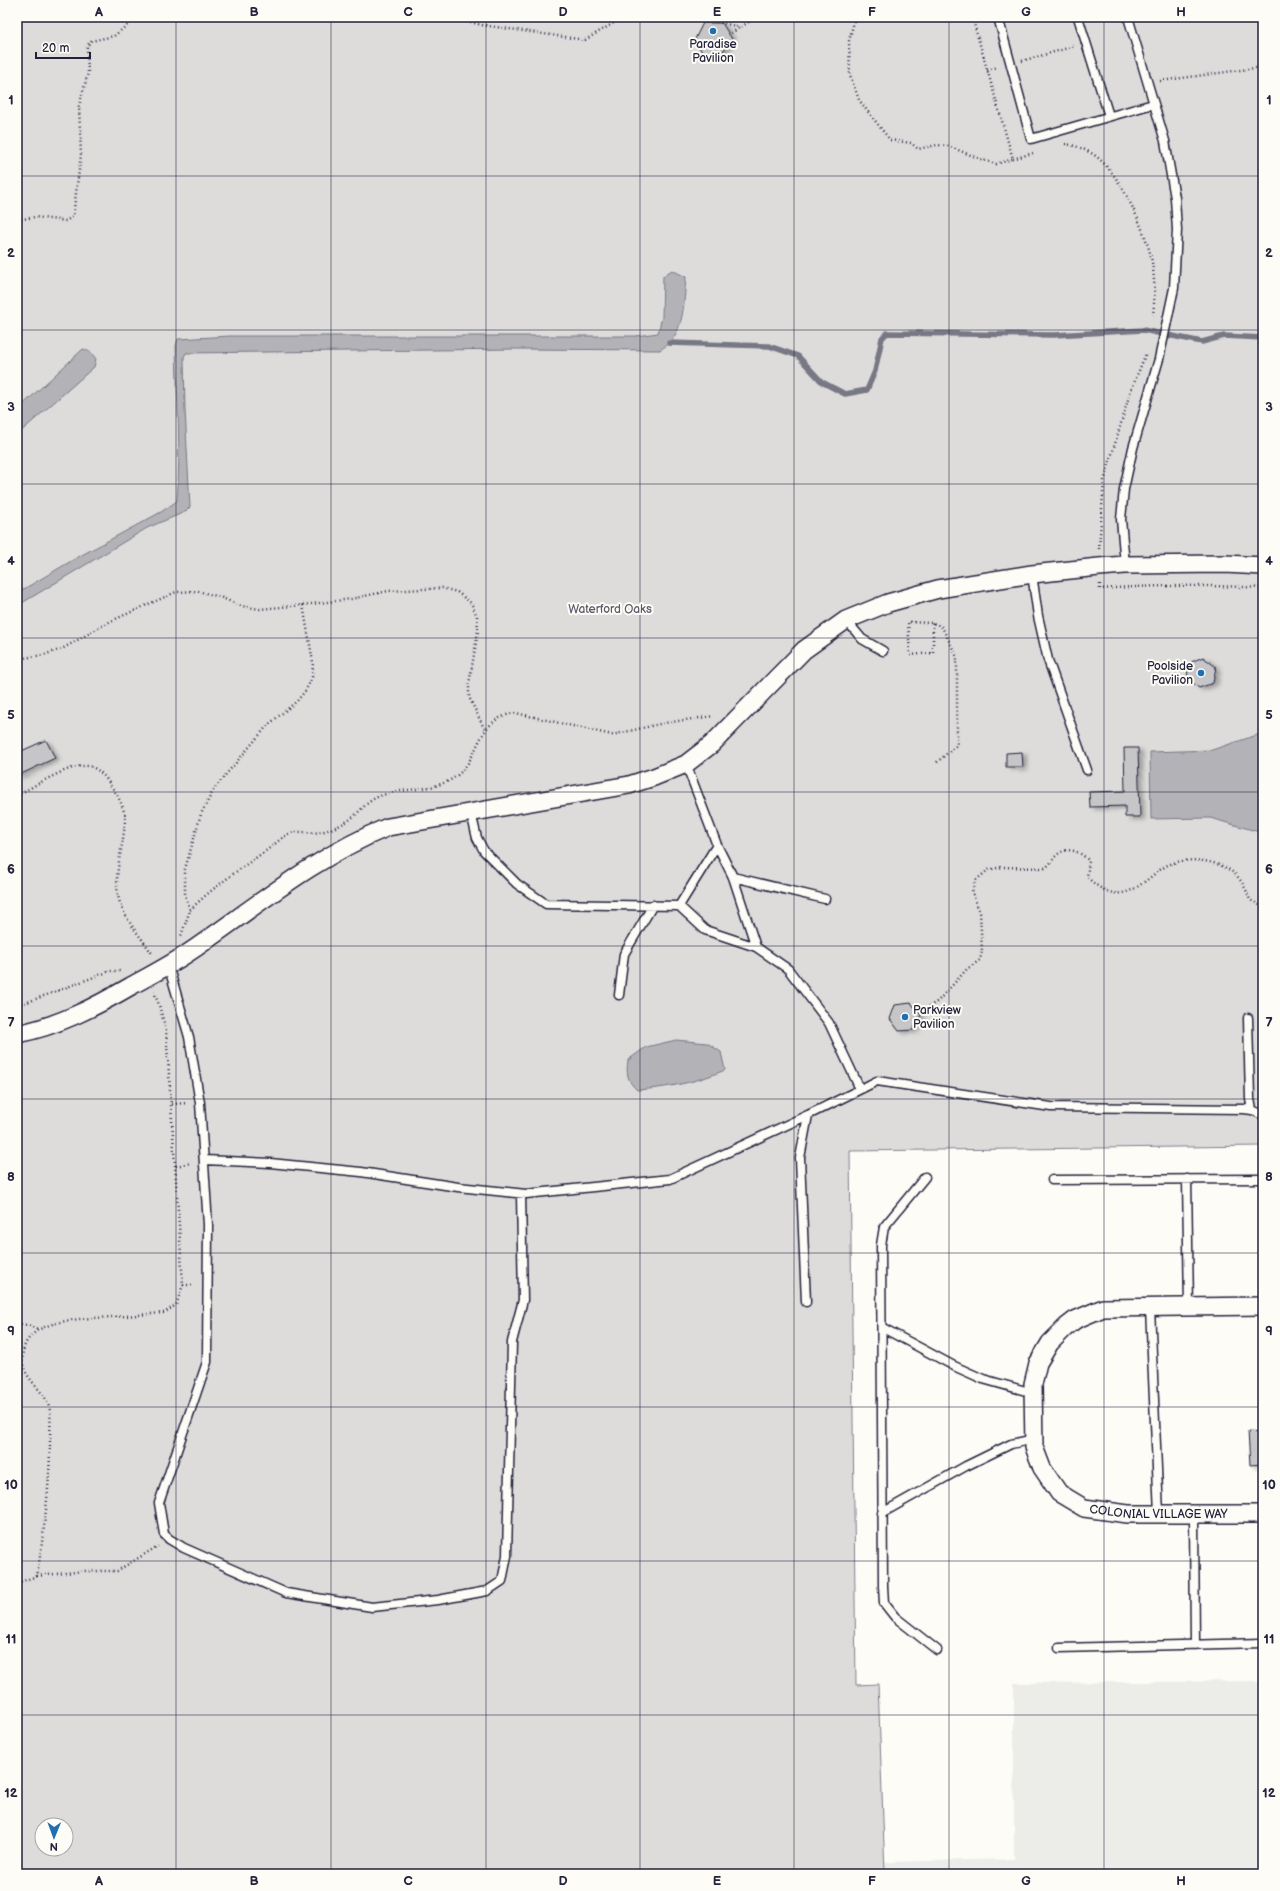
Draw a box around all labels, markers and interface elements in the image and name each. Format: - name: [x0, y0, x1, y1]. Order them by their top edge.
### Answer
- text: A: [94, 4, 103, 20]
- text: B: [249, 4, 259, 20]
- text: C: [403, 4, 413, 20]
- text: D: [558, 4, 568, 20]
- text: E: [713, 4, 722, 20]
- text: F: [868, 4, 876, 20]
- text: G: [1021, 4, 1031, 20]
- text: H: [1176, 4, 1186, 20]
- marker: Paradise Pavilion: [708, 26, 718, 36]
- scale bar: [36, 34, 90, 60]
- place label: Paradise Pavilion: [689, 37, 737, 66]
- text: 20 m: [42, 41, 69, 56]
- text: 1: [8, 92, 14, 108]
- text: 1: [1266, 92, 1272, 108]
- text: 2: [7, 245, 15, 261]
- text: 2: [1265, 245, 1273, 261]
- text: 3: [7, 399, 15, 415]
- text: 3: [1265, 399, 1273, 415]
- text: 4: [7, 553, 15, 569]
- text: 4: [1265, 553, 1273, 569]
- park label: Waterford Oaks: [568, 602, 652, 617]
- place label: Poolside Pavilion: [1147, 659, 1193, 688]
- marker: Poolside Pavilion: [1196, 668, 1206, 678]
- text: 5: [7, 707, 15, 723]
- text: 5: [1265, 707, 1273, 723]
- text: 6: [7, 861, 15, 877]
- text: 6: [1265, 861, 1273, 877]
- place label: Parkview Pavilion: [913, 1003, 961, 1032]
- marker: Parkview Pavilion: [900, 1012, 910, 1022]
- text: 7: [7, 1015, 15, 1031]
- text: 7: [1265, 1015, 1273, 1031]
- text: 8: [7, 1169, 15, 1185]
- text: 8: [1265, 1169, 1273, 1185]
- text: 9: [7, 1323, 15, 1339]
- text: 9: [1265, 1323, 1273, 1339]
- text: 10: [4, 1477, 18, 1493]
- text: 10: [1262, 1477, 1276, 1493]
- street label: COLONIAL VILLAGE WAY: [1088, 1502, 1228, 1522]
- text: 11: [6, 1631, 16, 1647]
- text: 11: [1264, 1631, 1274, 1647]
- text: 12: [4, 1785, 18, 1801]
- text: 12: [1262, 1785, 1276, 1801]
- north arrow: [34, 1817, 74, 1857]
- text: N: [50, 1840, 58, 1853]
- text: A: [94, 1873, 103, 1889]
- text: B: [249, 1873, 259, 1889]
- text: C: [403, 1873, 413, 1889]
- text: D: [558, 1873, 568, 1889]
- text: E: [713, 1873, 722, 1889]
- text: F: [868, 1873, 876, 1889]
- text: G: [1021, 1873, 1031, 1889]
- text: H: [1176, 1873, 1186, 1889]

